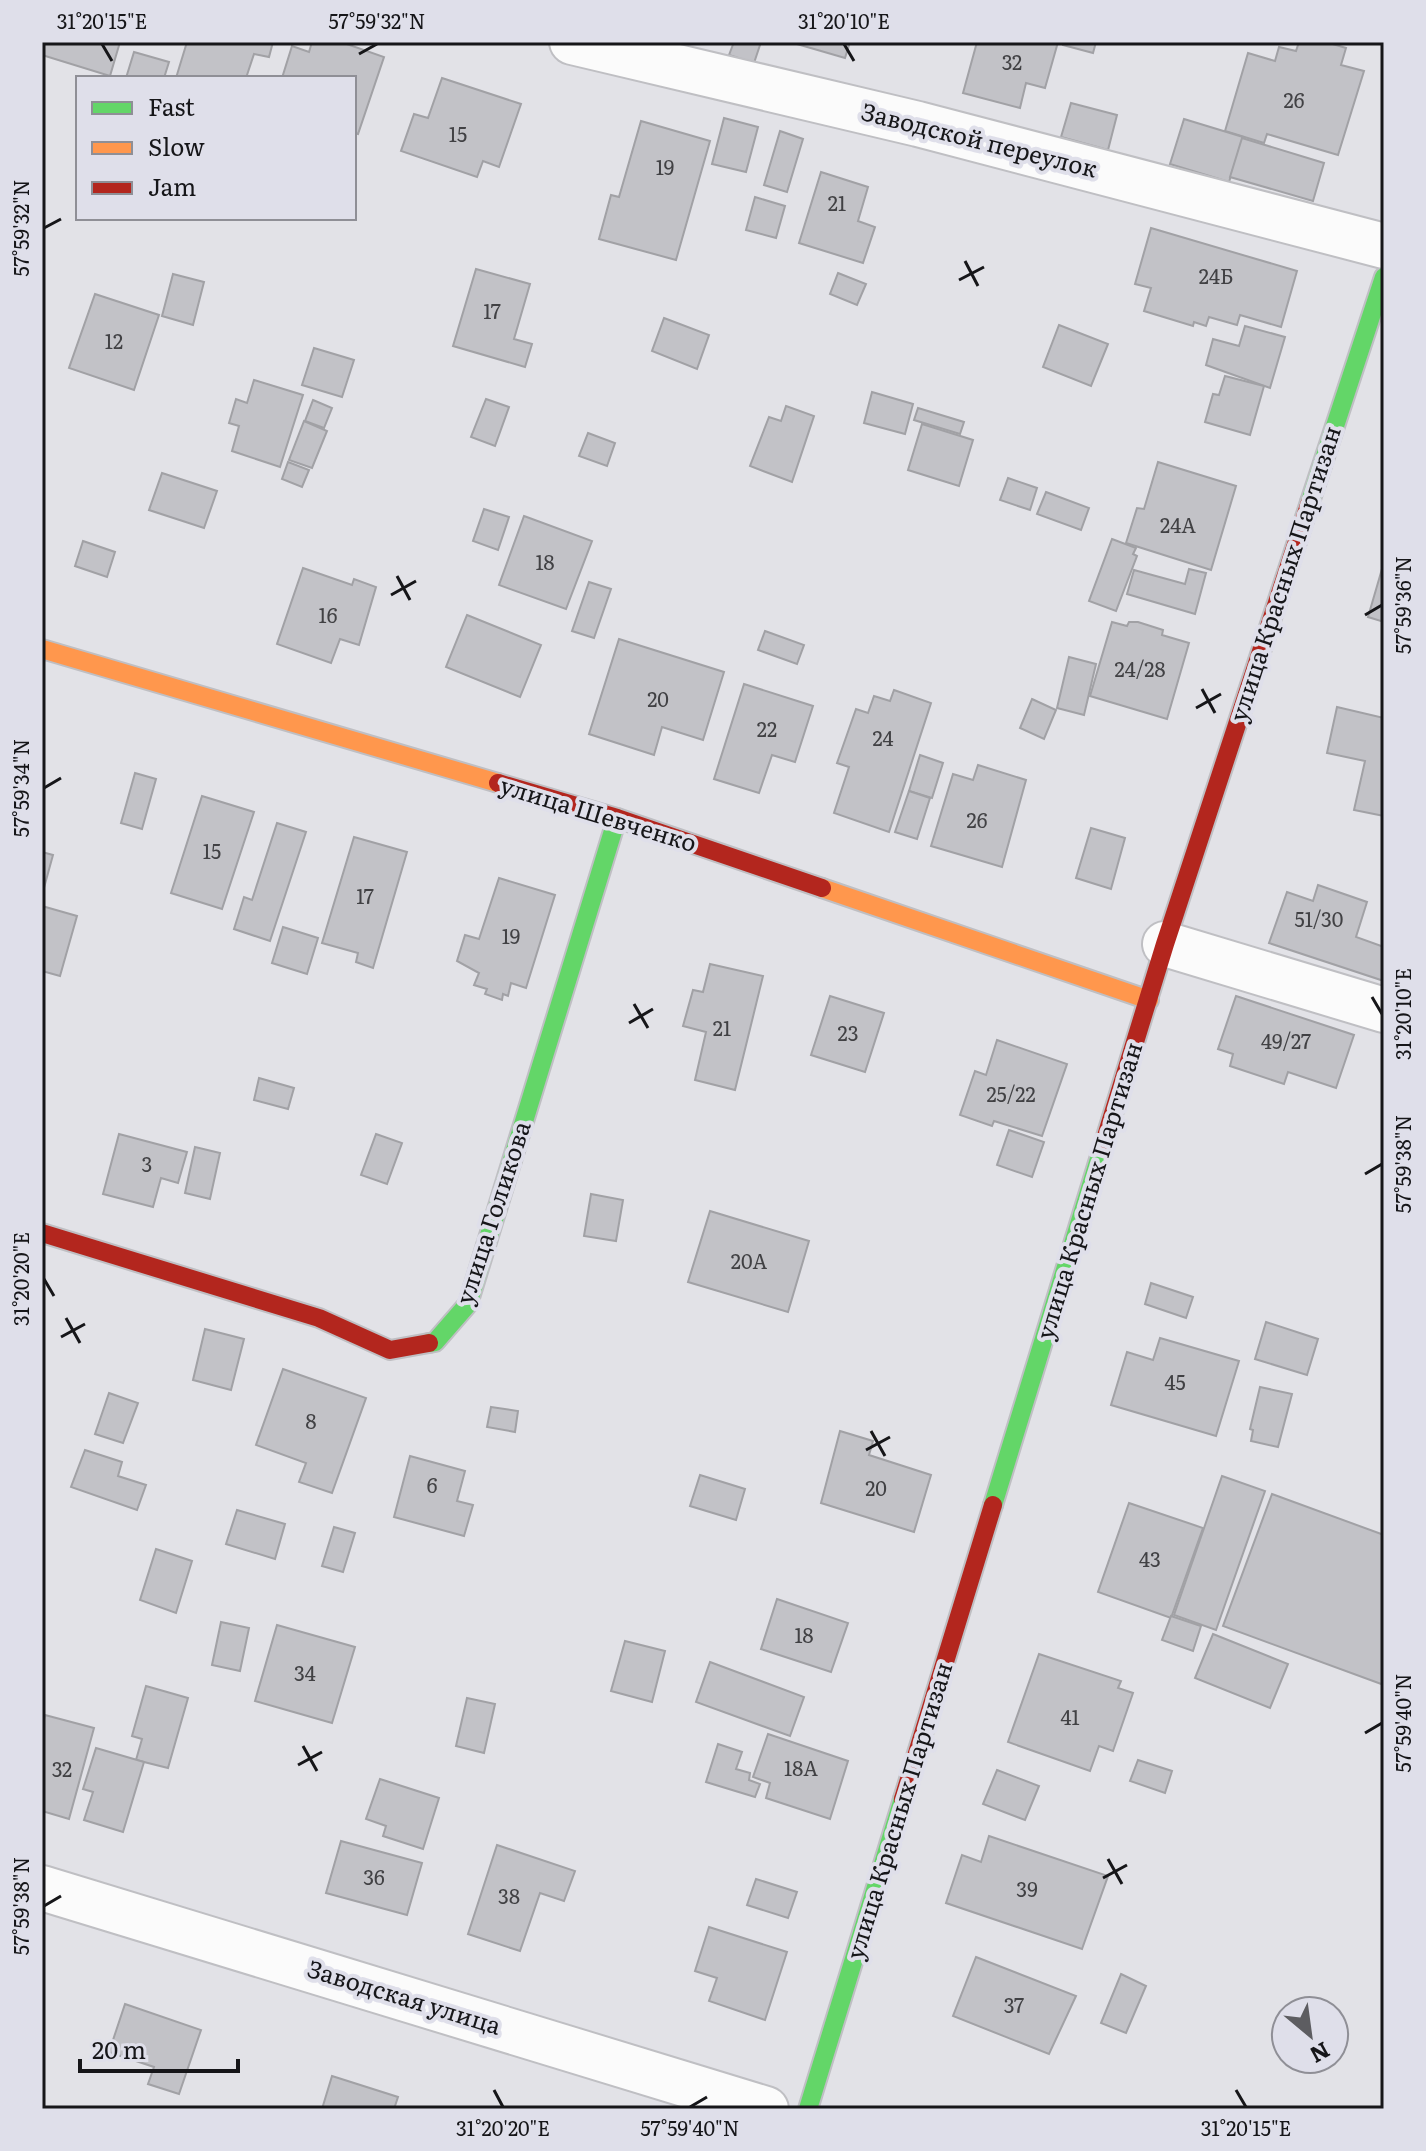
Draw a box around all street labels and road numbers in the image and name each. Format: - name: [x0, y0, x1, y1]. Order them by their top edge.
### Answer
- street label: Заводской переулок: [858, 92, 1101, 185]
- street label: улица Красных Партизан: [1219, 421, 1348, 726]
- street label: улица Шевченко: [496, 766, 701, 859]
- street label: улица Красных Партизан: [1026, 1037, 1150, 1343]
- street label: улица Голикова: [445, 1116, 538, 1308]
- street label: улица Красных Партизан: [836, 1657, 960, 1963]
- street label: Заводская улица: [304, 1950, 506, 2042]

